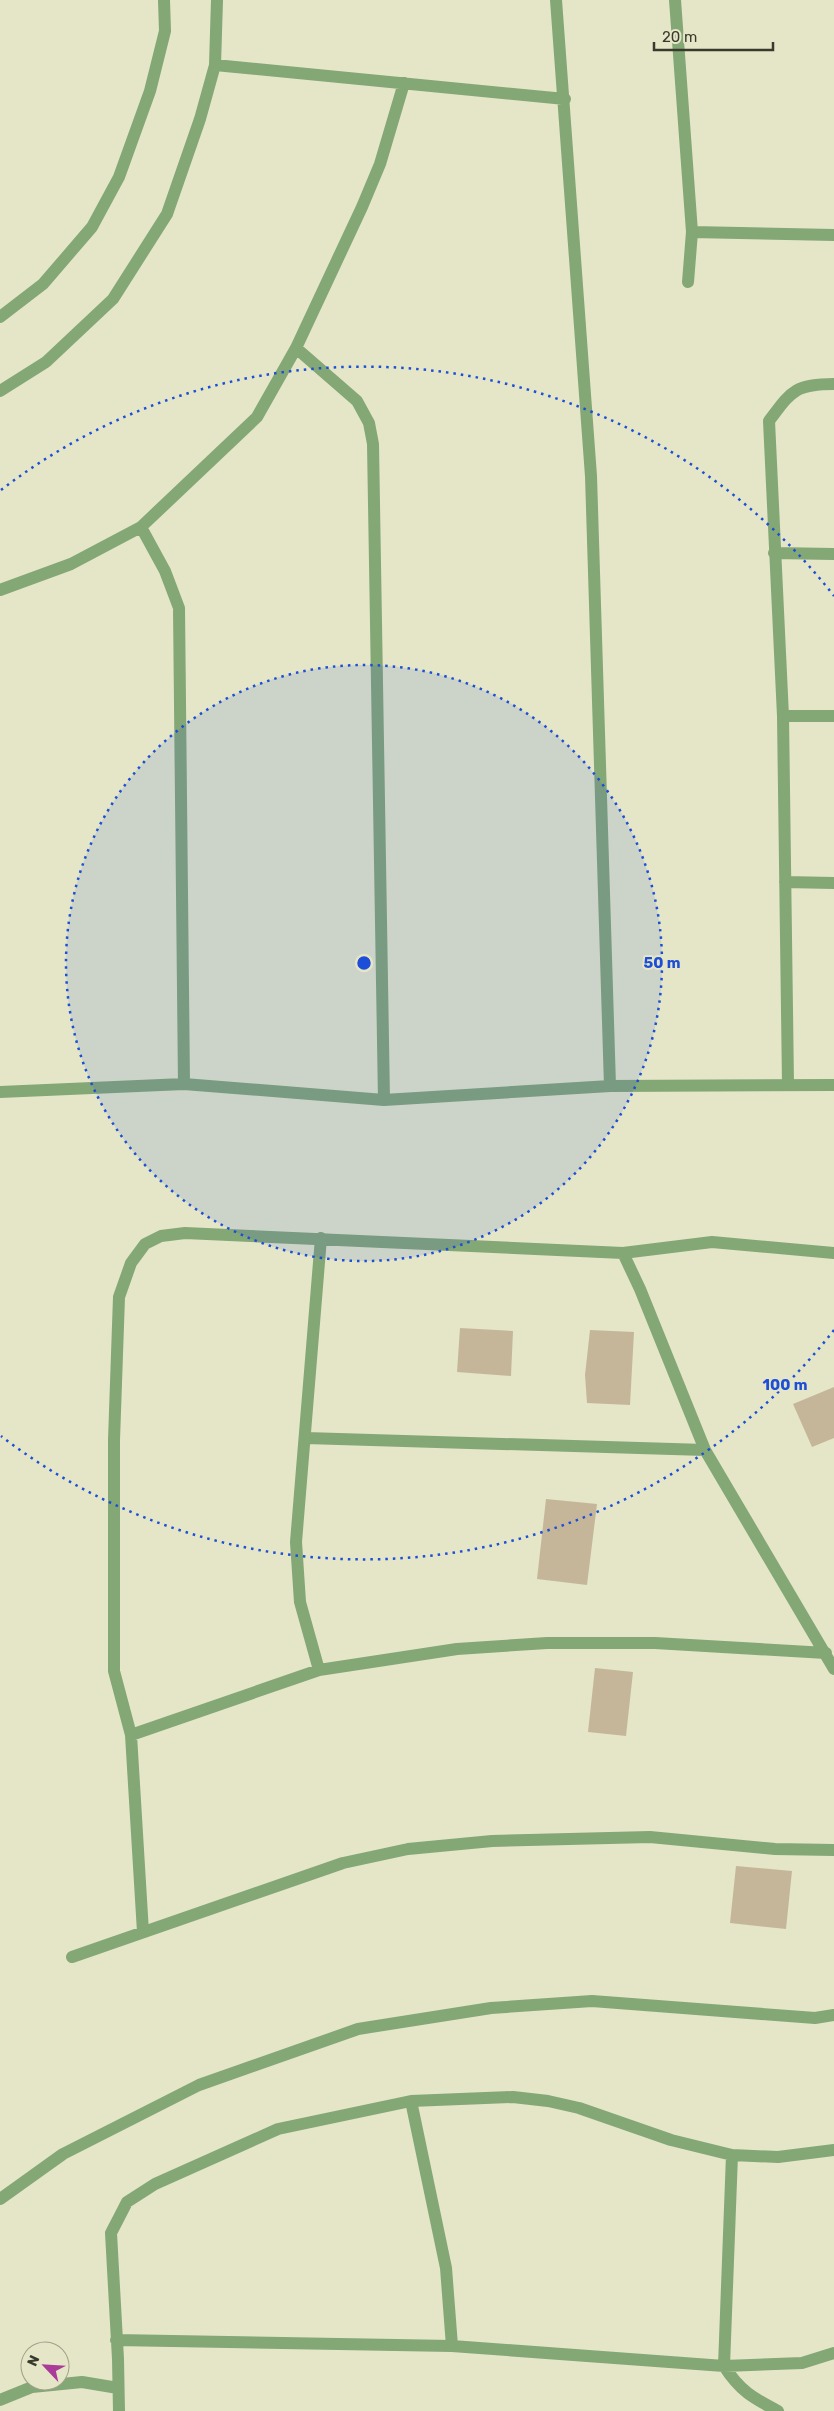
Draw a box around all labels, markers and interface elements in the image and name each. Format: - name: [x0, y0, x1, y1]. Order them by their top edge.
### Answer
- scale bar: [654, 20, 773, 52]
- text: 20 m: [662, 28, 697, 46]
- centre of rings: [355, 954, 373, 972]
- text: 50 m: [644, 954, 680, 972]
- text: 100 m: [763, 1376, 807, 1394]
- north arrow: [20, 2341, 70, 2391]
- text: N: [24, 2353, 44, 2369]

